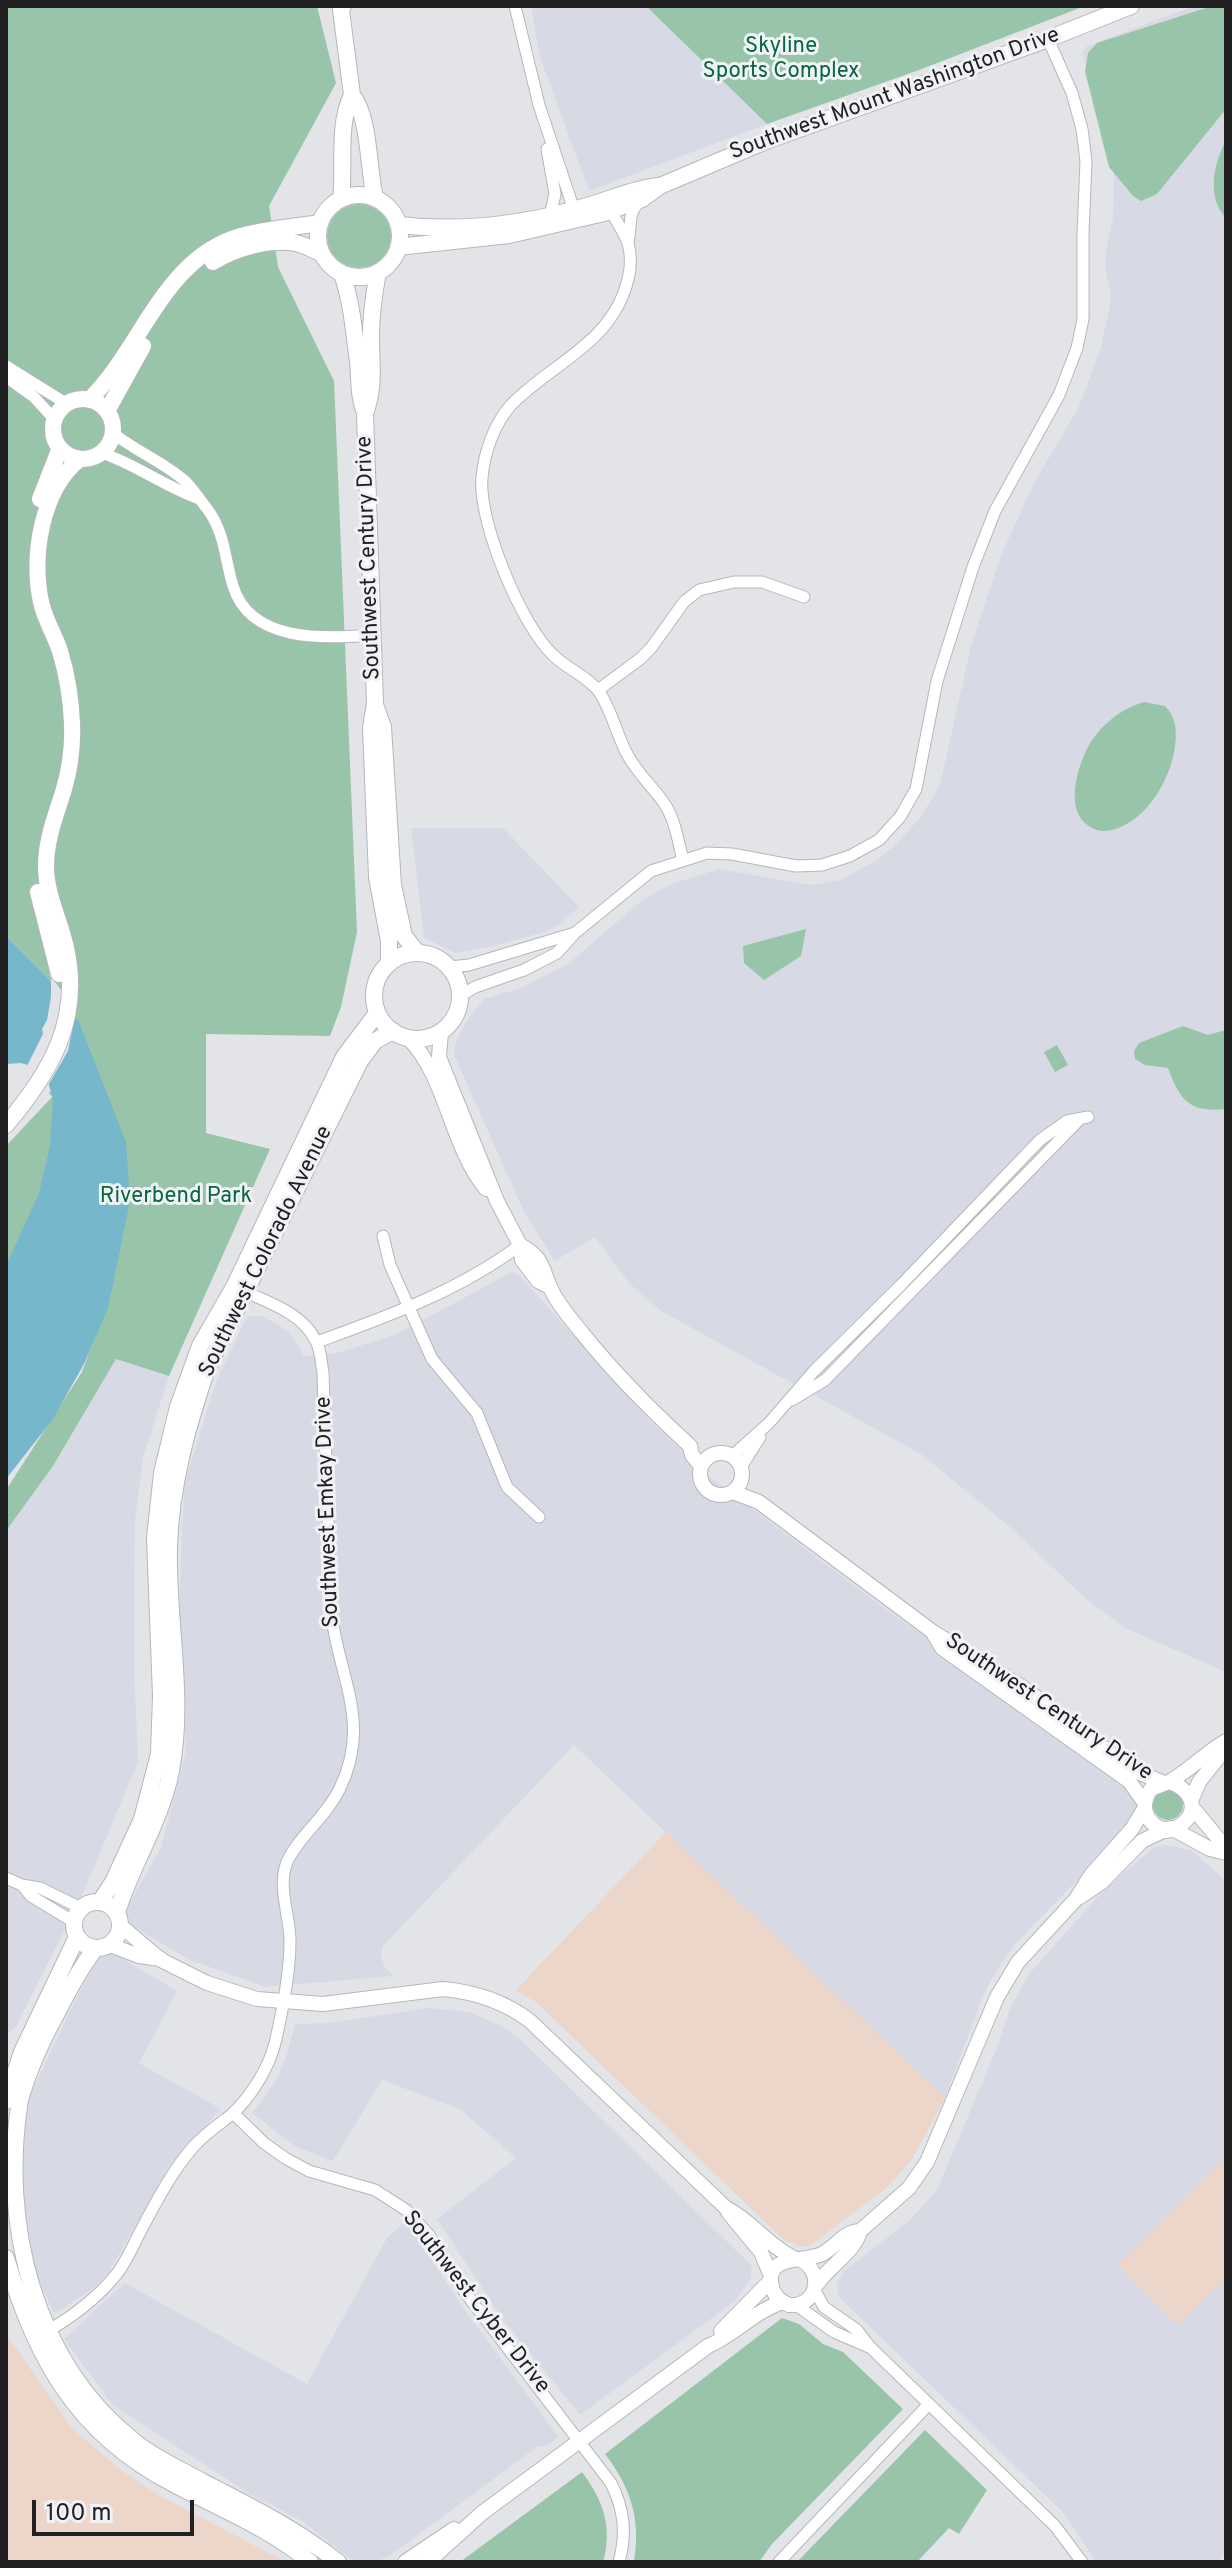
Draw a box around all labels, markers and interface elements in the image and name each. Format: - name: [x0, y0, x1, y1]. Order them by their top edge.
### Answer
- street label: Southwest Mount Washington Drive: [726, 23, 1064, 167]
- park label: Skyline Sports Complex: [703, 35, 859, 86]
- street label: Southwest Century Drive: [353, 435, 387, 681]
- street label: Southwest Colorado Avenue: [195, 1122, 339, 1382]
- park label: Riverbend Park: [100, 1185, 252, 1211]
- street label: Southwest Emkay Drive: [312, 1396, 346, 1628]
- street label: Southwest Century Drive: [939, 1629, 1157, 1787]
- street label: Southwest Cyber Drive: [395, 2206, 555, 2400]
- scale bar: [36, 2484, 198, 2534]
- text: 100 m: [46, 2499, 112, 2529]

